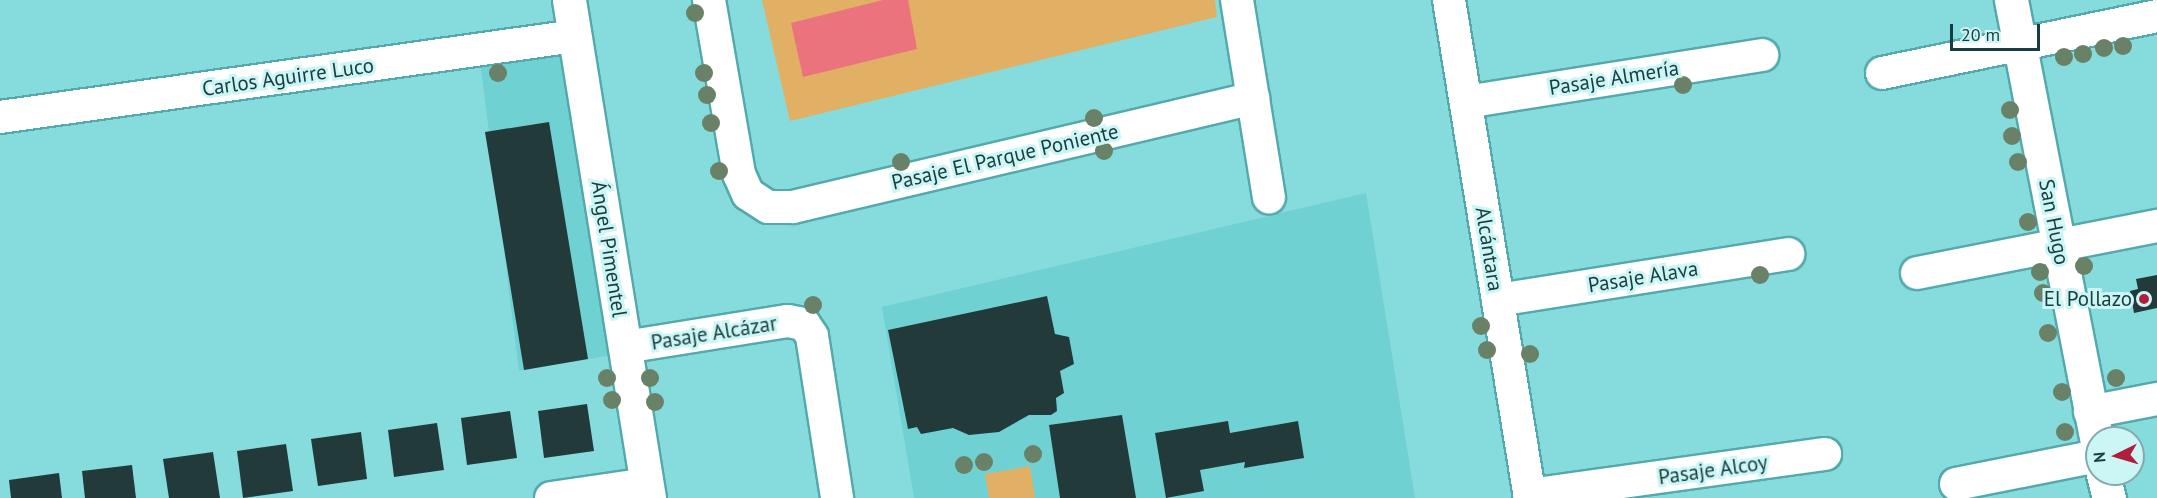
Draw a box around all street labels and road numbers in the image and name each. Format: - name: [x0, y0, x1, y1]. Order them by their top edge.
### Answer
- street label: Carlos Aguirre Luco: [200, 52, 376, 102]
- street label: Pasaje Almería: [1547, 55, 1681, 101]
- street label: Pasaje El Parque Poniente: [889, 119, 1121, 195]
- street label: San Hugo: [2033, 177, 2075, 267]
- street label: Ángel Pimentel: [586, 179, 632, 319]
- street label: Alcántara: [1470, 205, 1508, 293]
- street label: Pasaje Alava: [1586, 256, 1700, 298]
- street label: Pasaje Alcázar: [649, 311, 779, 355]
- street label: Pasaje Alcoy: [1656, 450, 1770, 490]

